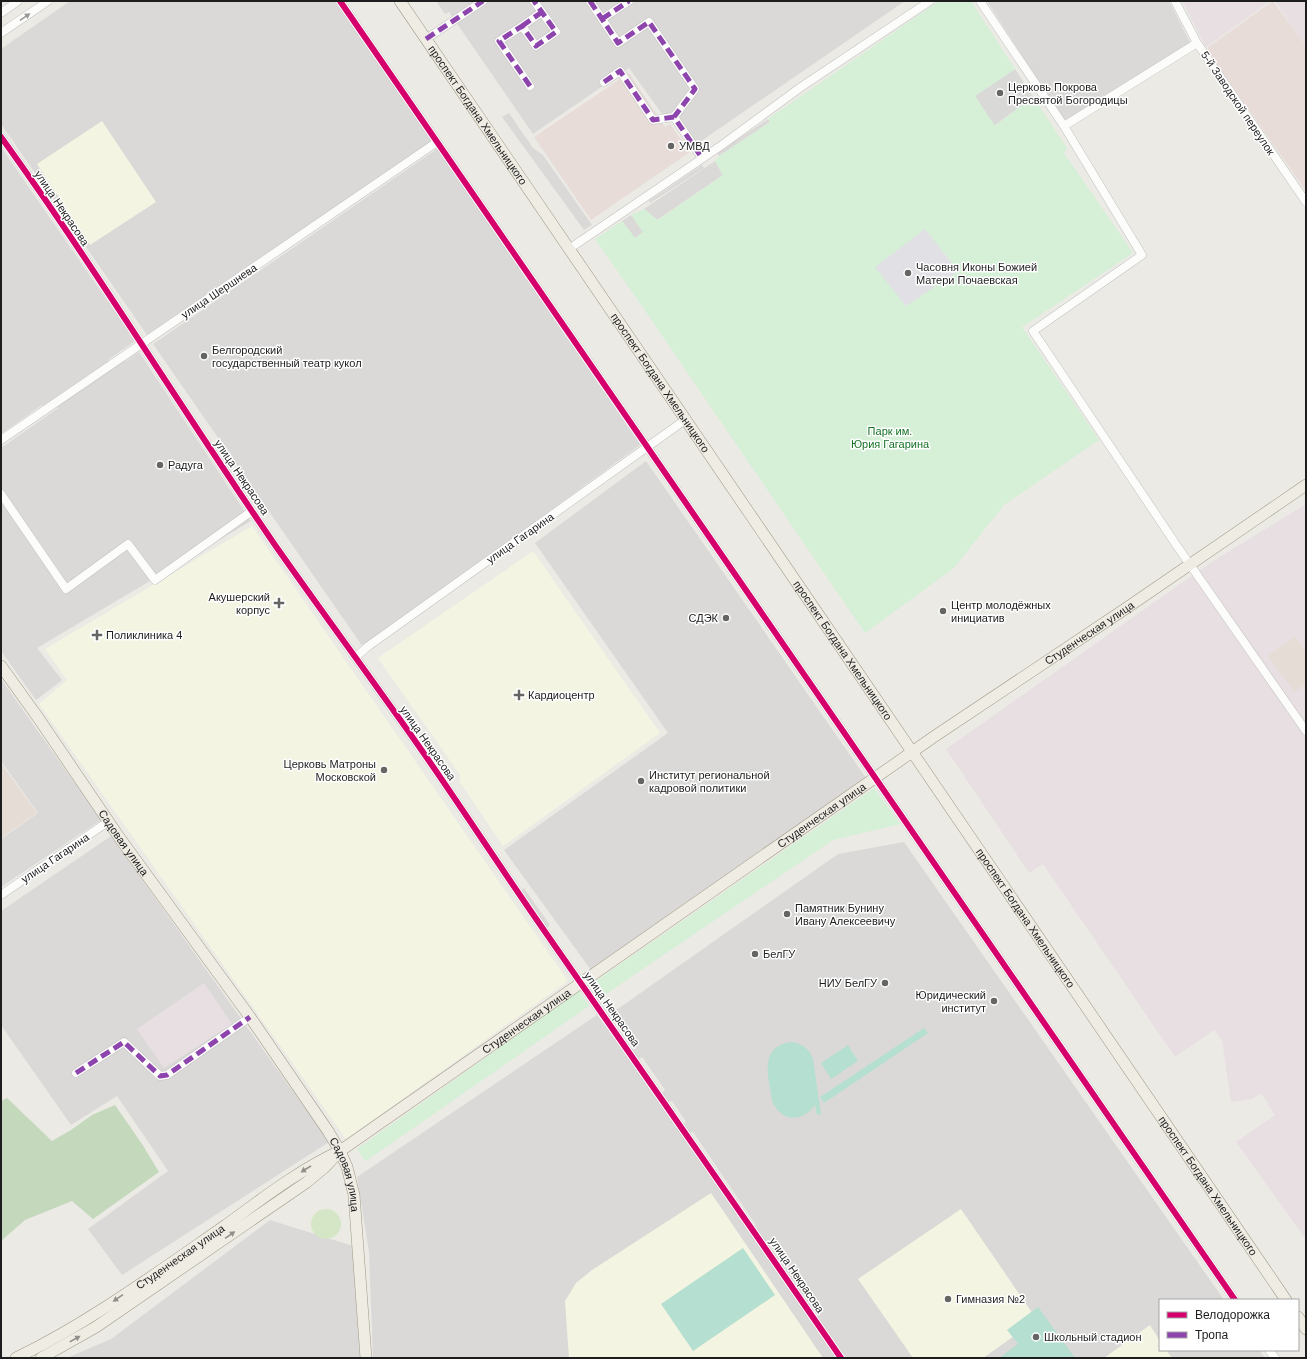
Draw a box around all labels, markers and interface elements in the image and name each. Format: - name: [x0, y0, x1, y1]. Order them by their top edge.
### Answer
- one-way arrow: [19, 13, 30, 21]
- street label: проспект Богдана Хмельницкого: [426, 43, 529, 187]
- street label: 5-й Заводской переулок: [1199, 49, 1277, 157]
- place label: Церковь Покрова Пресвятой Богородицы: [1008, 81, 1128, 106]
- marker: Церковь Покрова Пресвятой Богородицы: [995, 88, 1005, 98]
- place label: УМВД: [679, 140, 710, 152]
- marker: УМВД: [666, 141, 676, 151]
- street label: улица Некрасова: [32, 168, 92, 249]
- street label: улица Шершнева: [179, 261, 260, 321]
- place label: Часовня Иконы Божией Матери Почаевская: [916, 261, 1037, 286]
- marker: Часовня Иконы Божией Матери Почаевская: [903, 268, 913, 278]
- street label: проспект Богдана Хмельницкого: [609, 311, 712, 455]
- place label: Белгородский государственный театр кукол: [212, 344, 362, 369]
- marker: Белгородский государственный театр кукол: [199, 351, 209, 361]
- park label: Парк им. Юрия Гагарина: [851, 425, 930, 450]
- street label: улица Некрасова: [212, 437, 272, 518]
- place label: Радуга: [168, 459, 204, 471]
- marker: Радуга: [155, 460, 165, 470]
- street label: улица Гагарина: [484, 510, 557, 566]
- street label: проспект Богдана Хмельницкого: [791, 578, 895, 722]
- place label: Акушерский корпус: [209, 591, 270, 616]
- marker: Акушерский корпус: [273, 597, 285, 609]
- street label: Студенческая улица: [1042, 598, 1137, 667]
- place label: Центр молодёжных инициатив: [951, 599, 1051, 624]
- marker: Центр молодёжных инициатив: [938, 606, 948, 616]
- place label: СДЭК: [689, 612, 719, 624]
- marker: СДЭК: [721, 613, 731, 623]
- marker: Поликлиника 4: [91, 629, 103, 641]
- place label: Поликлиника 4: [106, 629, 182, 641]
- marker: Кардиоцентр: [513, 689, 525, 701]
- place label: Кардиоцентр: [528, 689, 595, 701]
- street label: улица Некрасова: [398, 704, 459, 783]
- place label: Церковь Матроны Московской: [284, 758, 376, 783]
- marker: Церковь Матроны Московской: [379, 765, 389, 775]
- place label: Институт региональной кадровой политики: [649, 769, 770, 794]
- marker: Институт региональной кадровой политики: [636, 776, 646, 786]
- street label: Студенческая улица: [775, 780, 869, 850]
- street label: Садовая улица: [96, 807, 152, 879]
- street label: улица Гагарина: [19, 830, 92, 885]
- street label: проспект Богдана Хмельницкого: [974, 846, 1077, 990]
- place label: Памятник Бунину Ивану Алексеевичу: [795, 902, 896, 927]
- marker: Памятник Бунину Ивану Алексеевичу: [782, 909, 792, 919]
- place label: БелГУ: [763, 948, 796, 960]
- marker: БелГУ: [750, 949, 760, 959]
- street label: улица Некрасова: [582, 970, 643, 1049]
- place label: НИУ БелГУ: [819, 977, 878, 989]
- marker: НИУ БелГУ: [880, 978, 890, 988]
- street label: Студенческая улица: [480, 986, 573, 1056]
- place label: Юридический институт: [916, 989, 986, 1014]
- marker: Юридический институт: [989, 996, 999, 1006]
- street label: проспект Богдана Хмельницкого: [1156, 1114, 1260, 1258]
- street label: Садовая улица: [327, 1135, 361, 1213]
- one-way arrow: [301, 1165, 311, 1173]
- street label: Студенческая улица: [134, 1222, 227, 1291]
- one-way arrow: [224, 1231, 235, 1239]
- street label: улица Некрасова: [767, 1235, 827, 1316]
- place label: Гимназия №2: [956, 1293, 1025, 1305]
- one-way arrow: [113, 1294, 123, 1302]
- marker: Гимназия №2: [943, 1294, 953, 1304]
- legend: [1159, 1299, 1299, 1351]
- text: Велодорожка: [1195, 1308, 1270, 1322]
- text: Тропа: [1195, 1328, 1229, 1342]
- place label: Школьный стадион: [1044, 1331, 1142, 1343]
- marker: Школьный стадион: [1031, 1332, 1041, 1342]
- one-way arrow: [69, 1335, 81, 1342]

